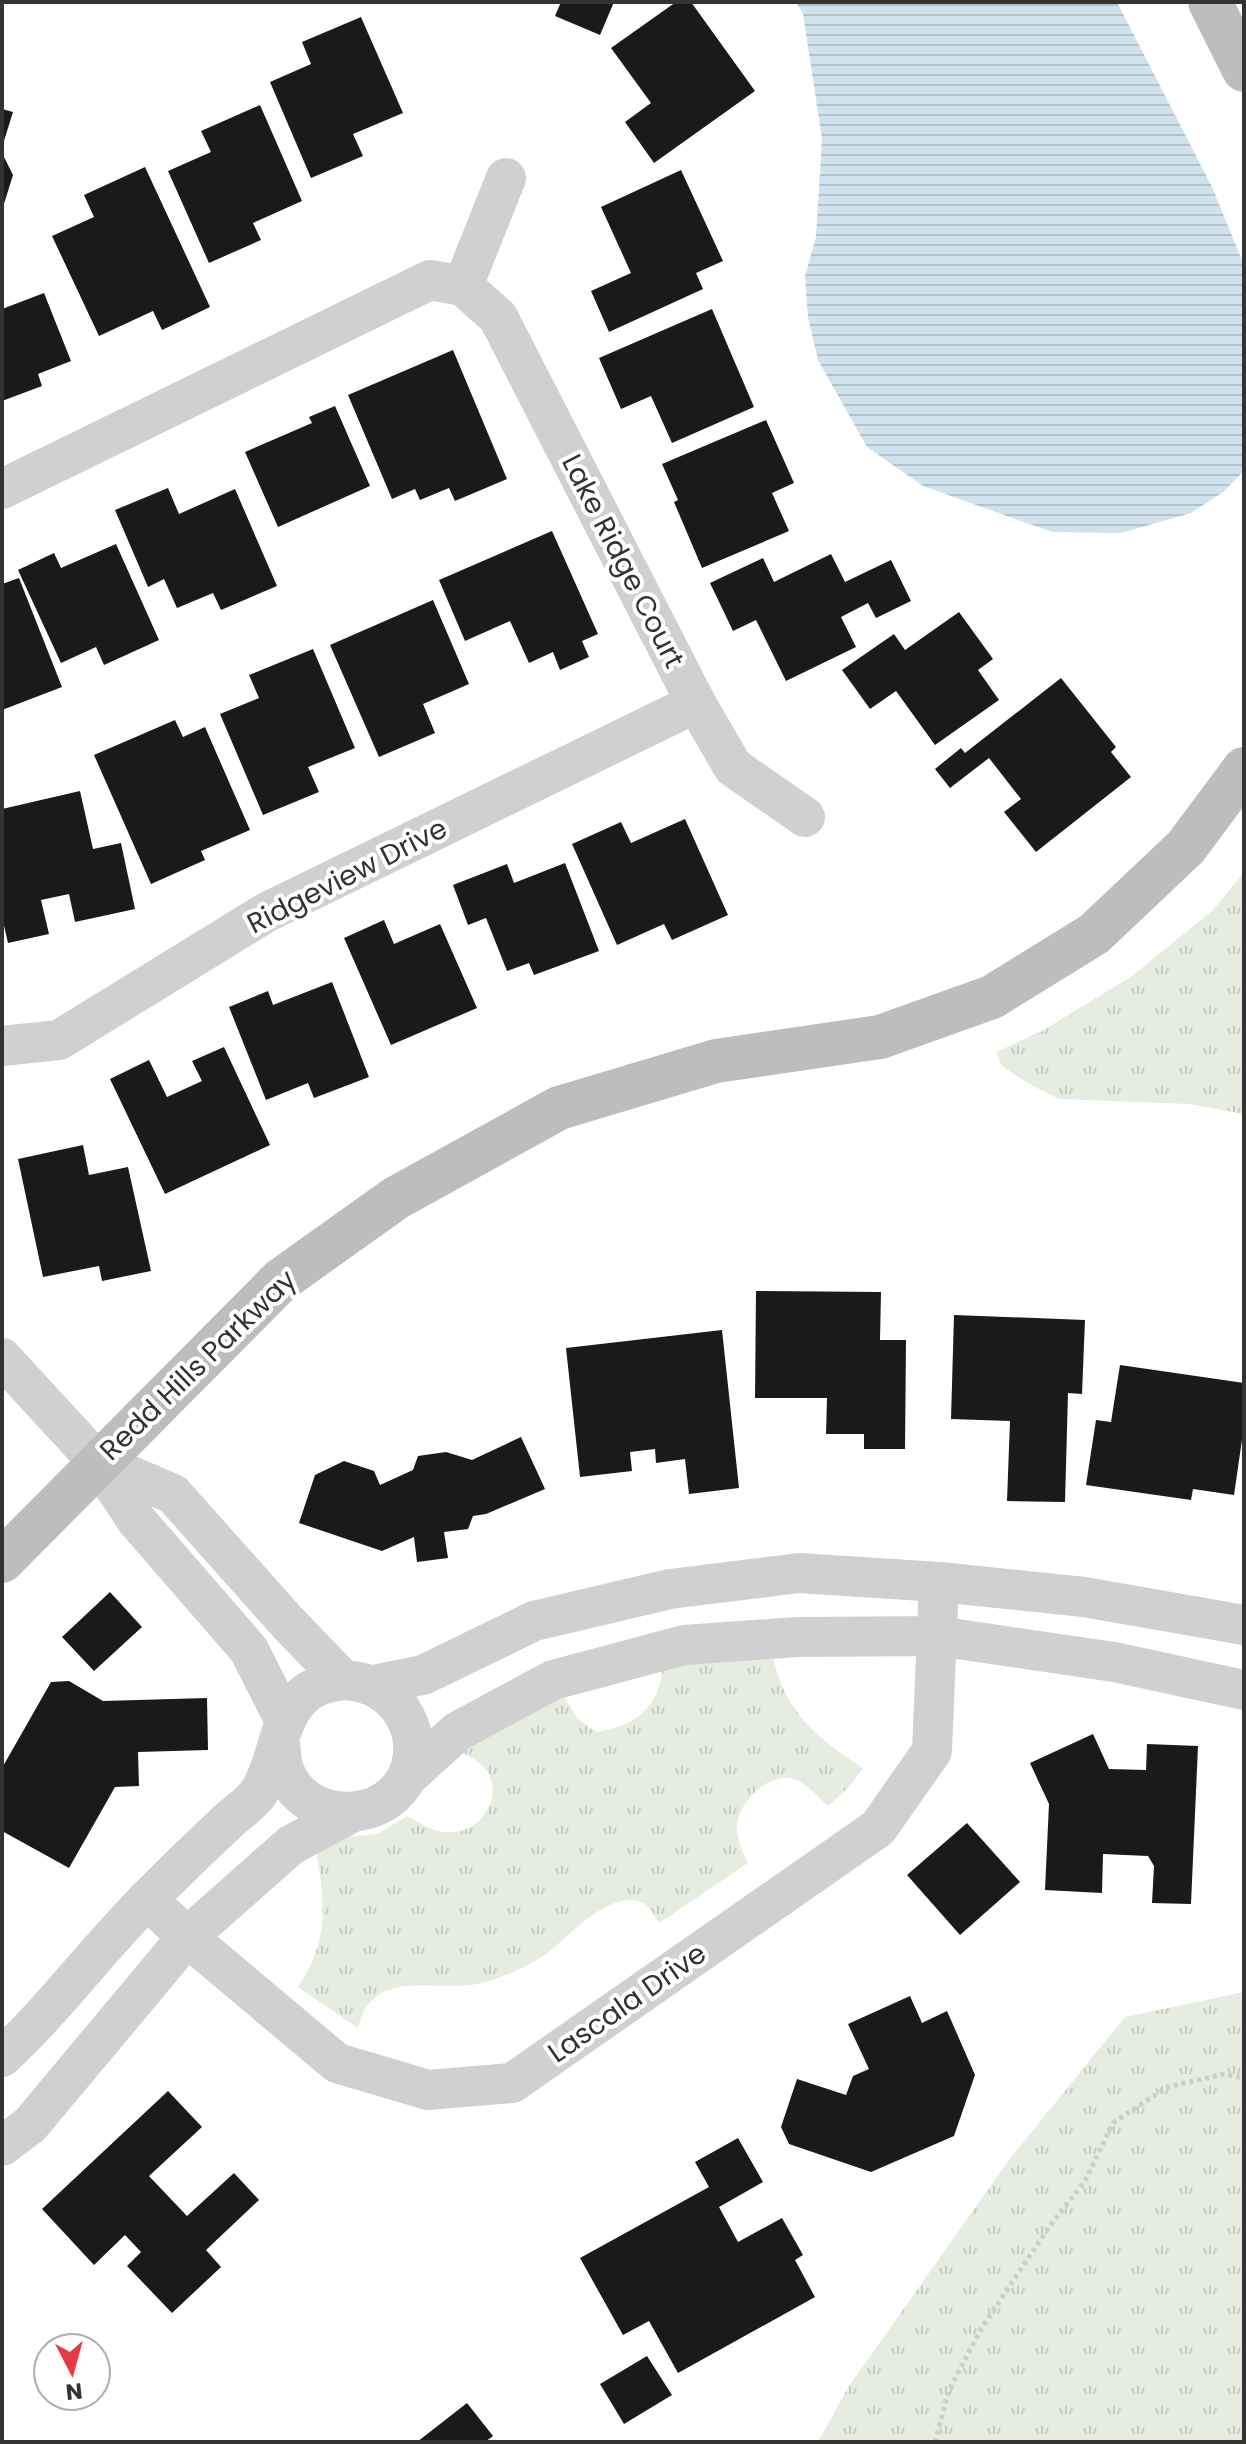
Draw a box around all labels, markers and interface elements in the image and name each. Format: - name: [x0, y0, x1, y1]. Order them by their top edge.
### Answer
- street label: Lake Ridge Court: [552, 447, 694, 675]
- street label: Ridgeview Drive: [240, 809, 454, 943]
- street label: Redd Hills Parkway: [91, 1261, 305, 1469]
- street label: Lascala Drive: [540, 1934, 714, 2072]
- north arrow: [32, 2332, 112, 2412]
- text: N: [64, 2375, 84, 2408]

